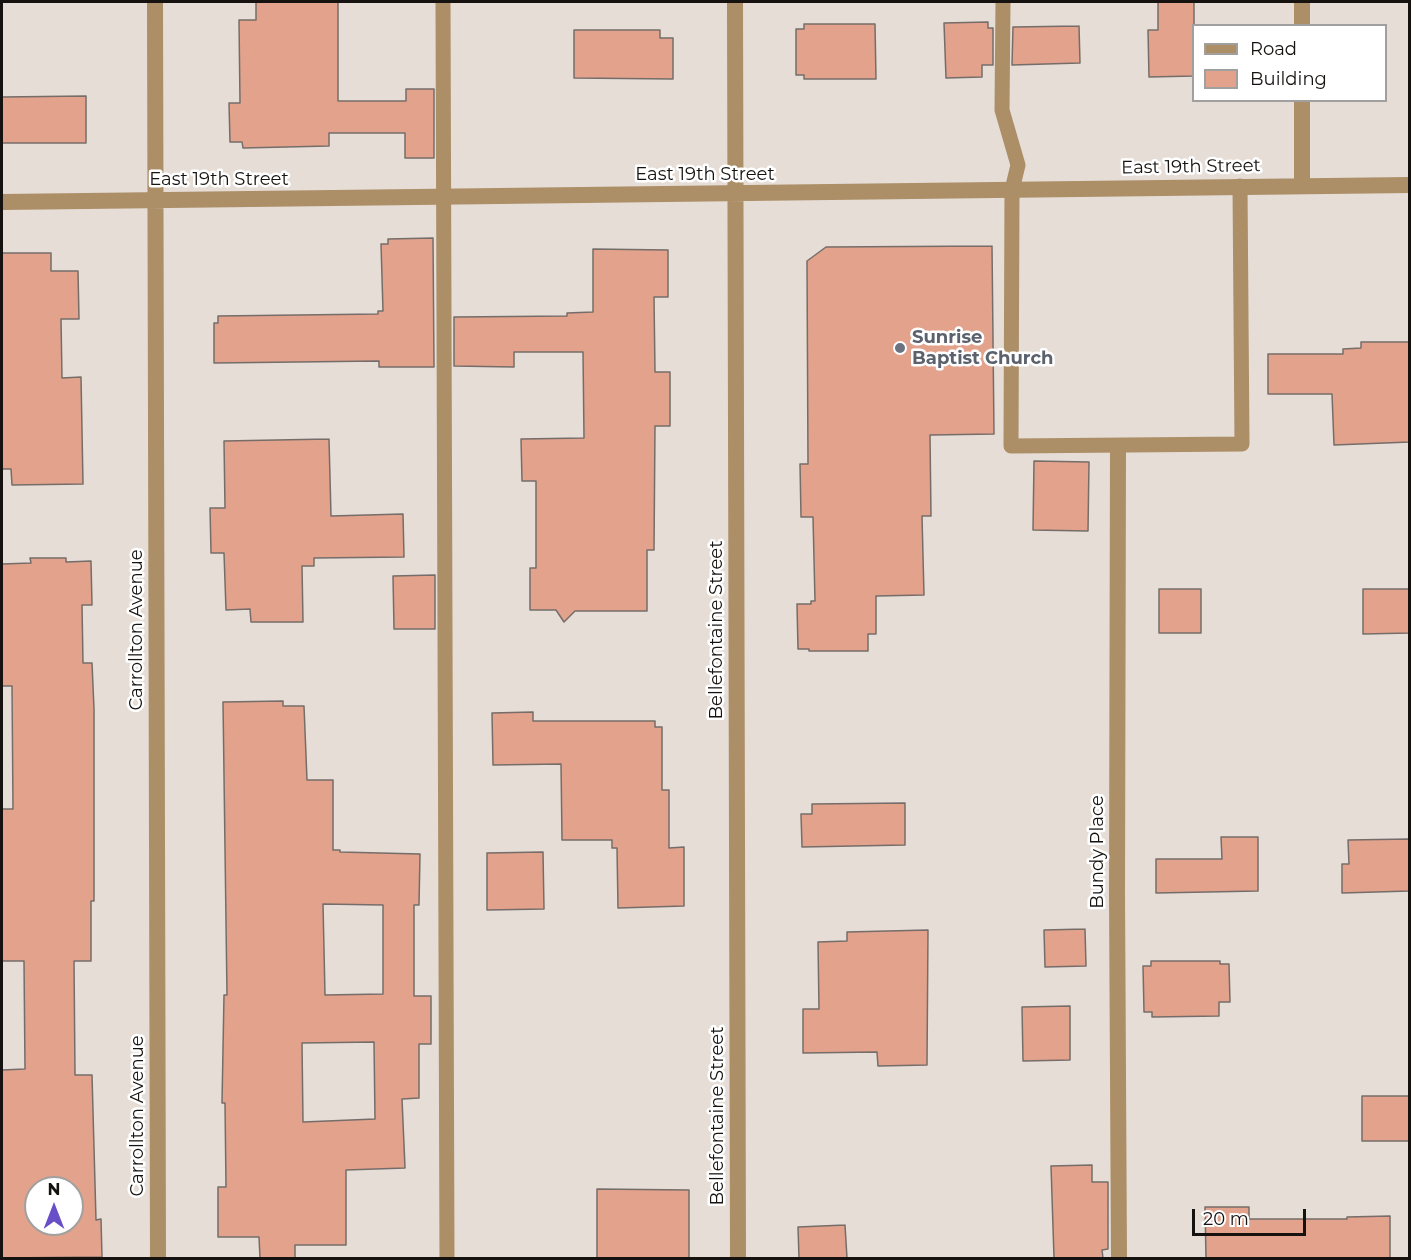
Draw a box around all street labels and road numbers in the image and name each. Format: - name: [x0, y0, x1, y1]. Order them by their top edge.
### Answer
- street label: East 19th Street: [1121, 155, 1261, 179]
- street label: East 19th Street: [635, 164, 775, 186]
- street label: East 19th Street: [149, 169, 289, 191]
- street label: Bellefontaine Street: [706, 541, 728, 719]
- street label: Carrollton Avenue: [126, 549, 148, 711]
- street label: Bundy Place: [1087, 795, 1109, 909]
- street label: Bellefontaine Street: [707, 1027, 729, 1205]
- street label: Carrollton Avenue: [127, 1035, 149, 1197]

